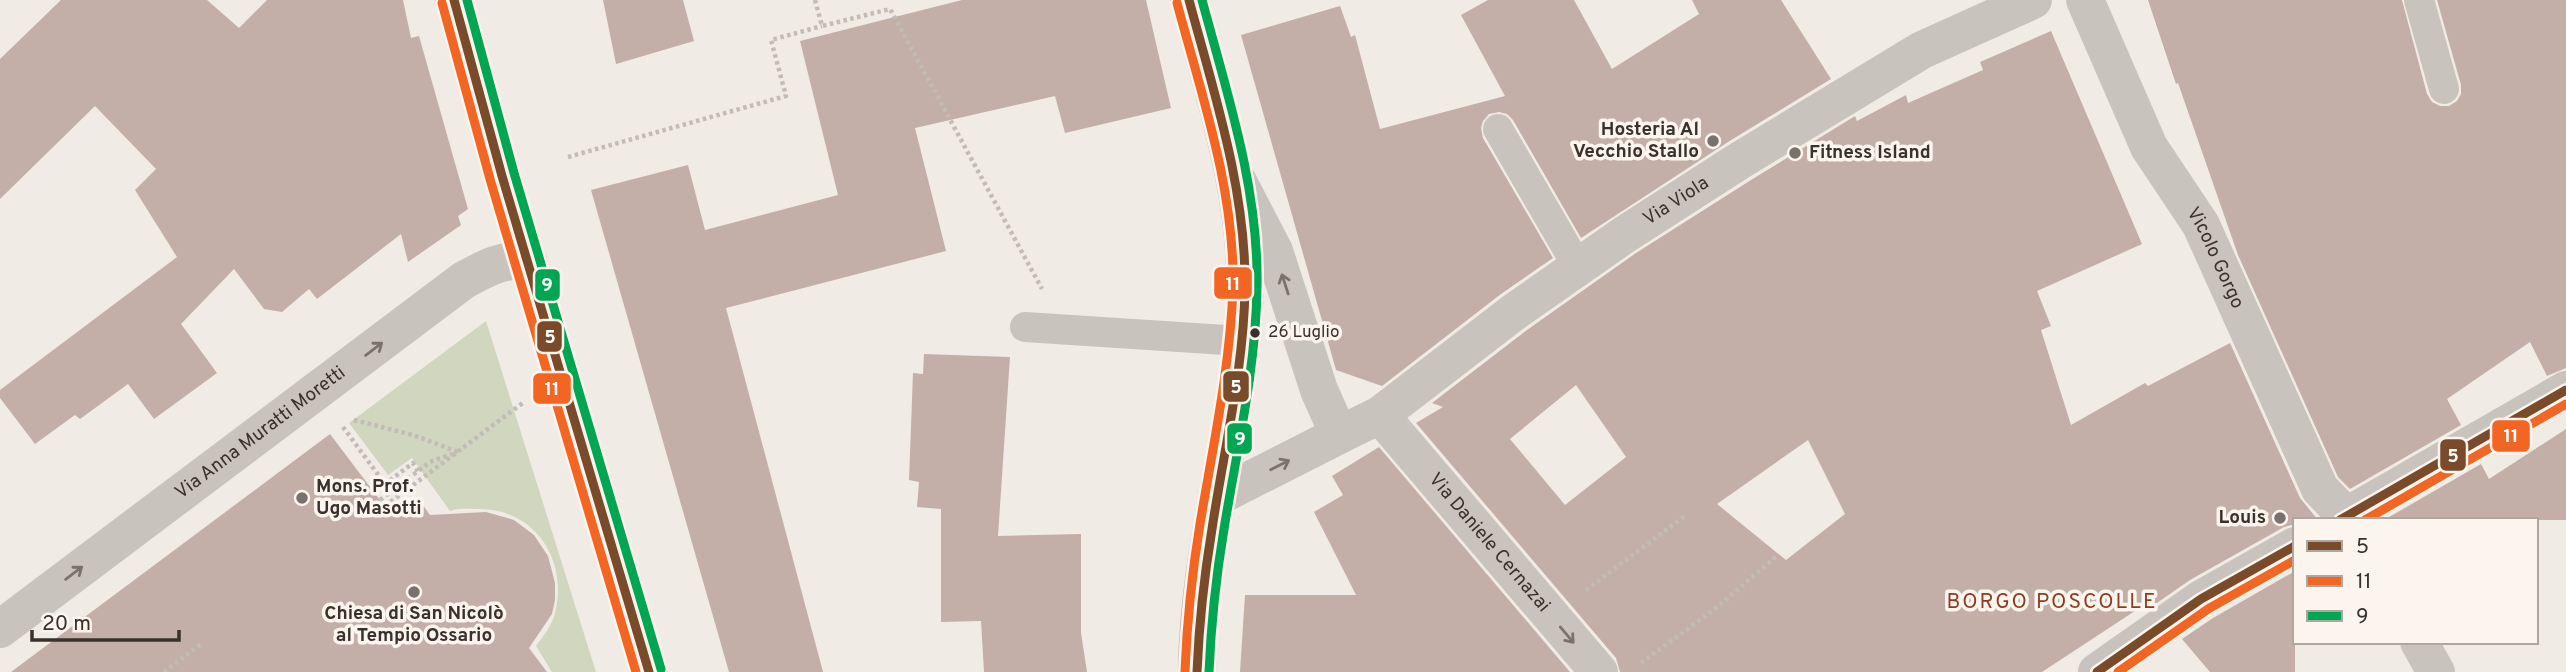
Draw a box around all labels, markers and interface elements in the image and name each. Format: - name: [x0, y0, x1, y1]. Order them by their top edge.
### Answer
- place label: Hosteria Al Vecchio Stallo: [1573, 118, 1699, 164]
- marker: Hosteria Al Vecchio Stallo: [1705, 133, 1721, 149]
- place label: Fitness Island: [1809, 141, 1931, 165]
- marker: Fitness Island: [1787, 145, 1803, 161]
- street label: Via Viola: [1639, 171, 1714, 231]
- street label: Vicolo Gorgo: [2181, 203, 2249, 312]
- line badge: 11: [1213, 266, 1253, 300]
- line badge: 9: [534, 268, 561, 302]
- text: 11: [1225, 273, 1241, 297]
- one-way arrow: [1278, 273, 1290, 295]
- text: 9: [541, 274, 553, 298]
- line badge: 5: [536, 320, 563, 353]
- place label: 26 Luglio: [1268, 322, 1339, 344]
- text: 5: [544, 326, 556, 350]
- marker: 26 Luglio: [1248, 326, 1262, 340]
- one-way arrow: [364, 341, 383, 356]
- street label: Via Anna Muratti Moretti: [170, 361, 351, 505]
- line badge: 5: [1222, 370, 1250, 403]
- line badge: 11: [532, 372, 572, 405]
- text: 5: [1230, 376, 1242, 400]
- text: 11: [544, 378, 560, 402]
- line badge: 11: [2491, 419, 2531, 453]
- line badge: 9: [1226, 422, 1253, 455]
- text: 11: [2503, 425, 2519, 449]
- text: 9: [1234, 428, 1246, 452]
- line badge: 5: [2439, 438, 2467, 472]
- text: 5: [2447, 445, 2459, 469]
- one-way arrow: [1269, 458, 1289, 472]
- street label: Via Daniele Cernazai: [1423, 468, 1555, 617]
- place label: Mons. Prof. Ugo Masotti: [316, 475, 422, 521]
- marker: Mons. Prof. Ugo Masotti: [294, 490, 310, 506]
- place label: Louis: [2218, 506, 2266, 530]
- marker: Louis: [2272, 510, 2288, 526]
- legend: [2293, 518, 2538, 644]
- text: 5: [2356, 534, 2369, 561]
- one-way arrow: [64, 566, 83, 581]
- text: 11: [2356, 569, 2372, 596]
- marker: Chiesa di San Nicolò al Tempio Ossario: [406, 584, 422, 600]
- district label: BORGO POSCOLLE: [1946, 589, 2158, 616]
- scale bar: [32, 598, 178, 642]
- place label: Chiesa di San Nicolò al Tempio Ossario: [324, 602, 504, 648]
- text: 9: [2356, 604, 2369, 631]
- text: 20 m: [42, 611, 91, 638]
- one-way arrow: [1559, 626, 1575, 644]

